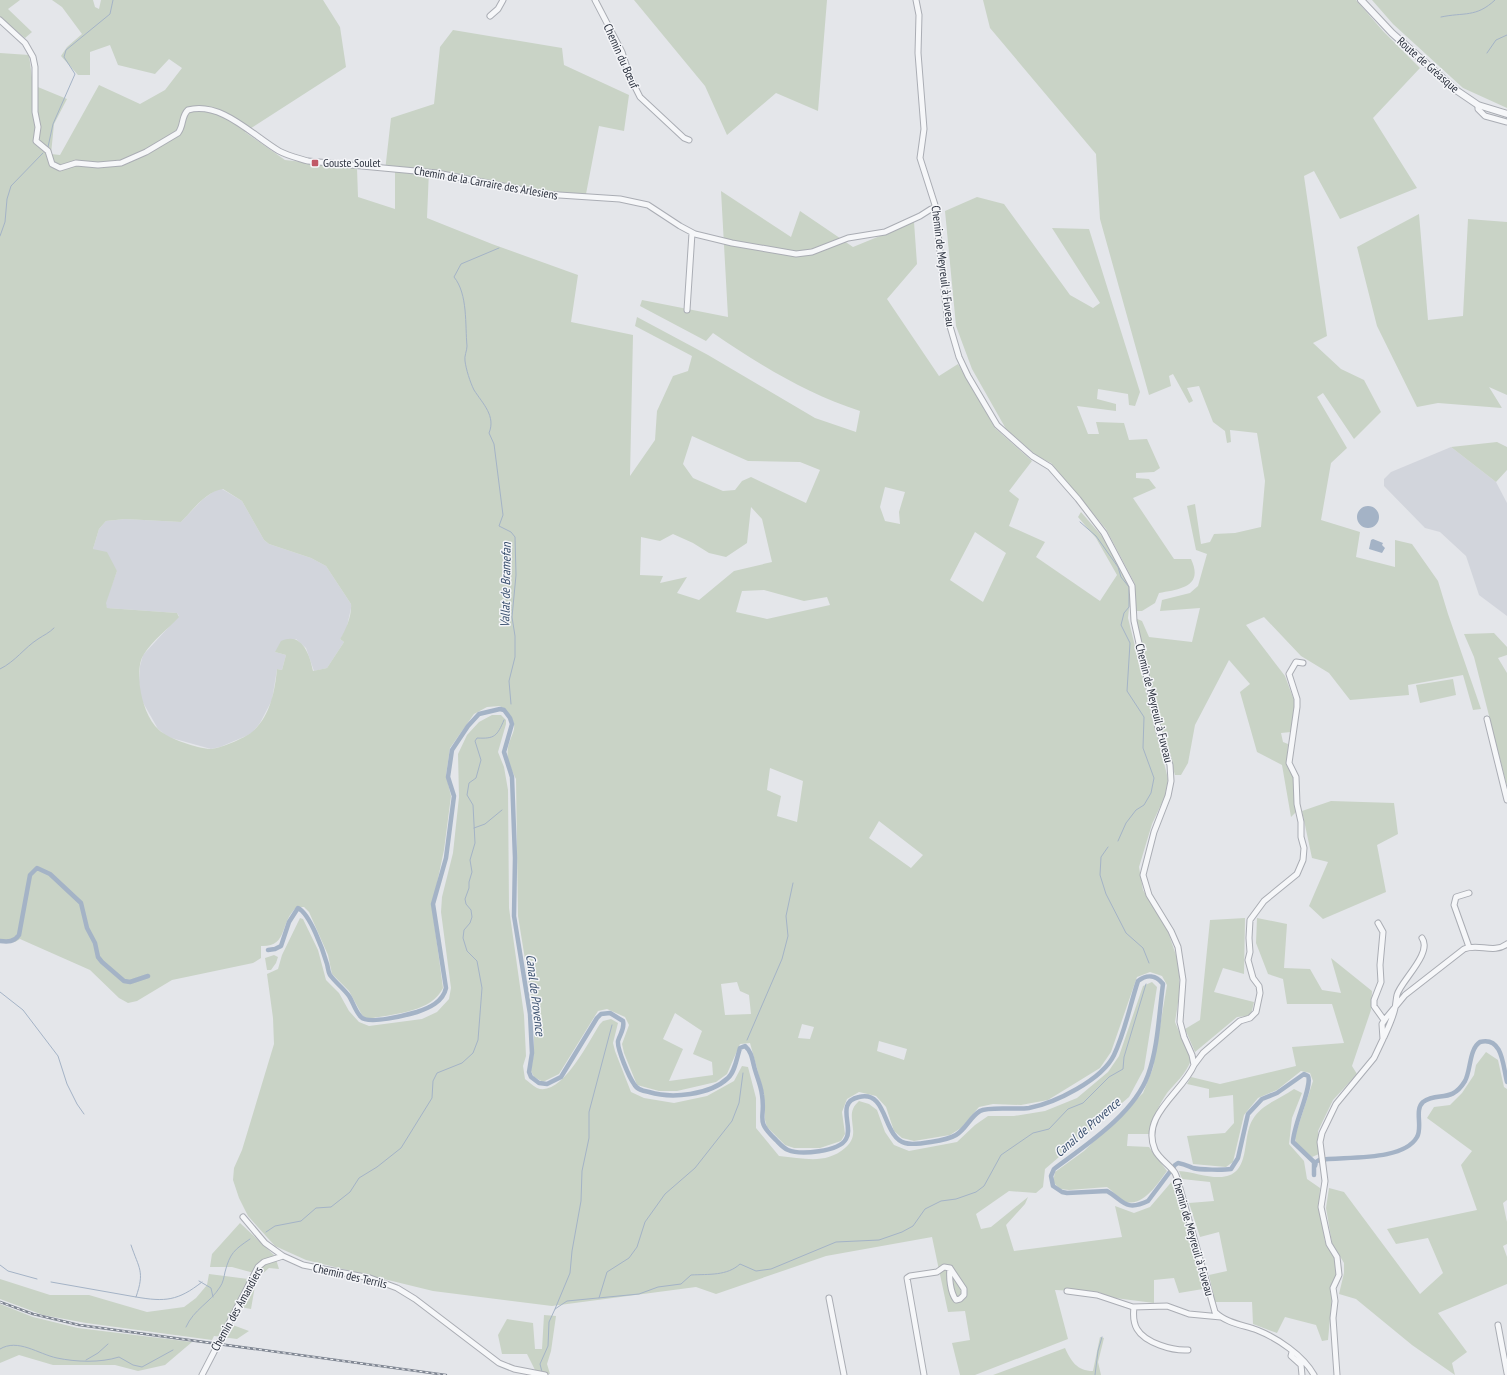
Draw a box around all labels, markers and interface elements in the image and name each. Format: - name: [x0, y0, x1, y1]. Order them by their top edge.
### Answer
- street label: Chemin du Bœuf: [601, 21, 643, 91]
- street label: Route de Gréasque: [1394, 34, 1463, 96]
- place label: Gouste Soulet: [323, 155, 381, 170]
- marker: Gouste Soulet: [310, 158, 320, 168]
- street label: Chemin de la Carraire des Arlesiens: [413, 162, 559, 203]
- street label: Chemin de Meyreuil à Fuveau: [929, 204, 958, 327]
- water label: Vallat de Bramefan: [496, 541, 515, 628]
- street label: Chemin de Meyreuil à Fuveau: [1132, 642, 1177, 764]
- water label: Canal de Provence: [522, 953, 549, 1038]
- water label: Canal de Provence: [1051, 1093, 1125, 1161]
- street label: Chemin de Meyreuil à Fuveau: [1169, 1176, 1218, 1298]
- street label: Chemin des Terrils: [312, 1260, 389, 1291]
- street label: Chemin des Amandiers: [207, 1264, 266, 1354]

